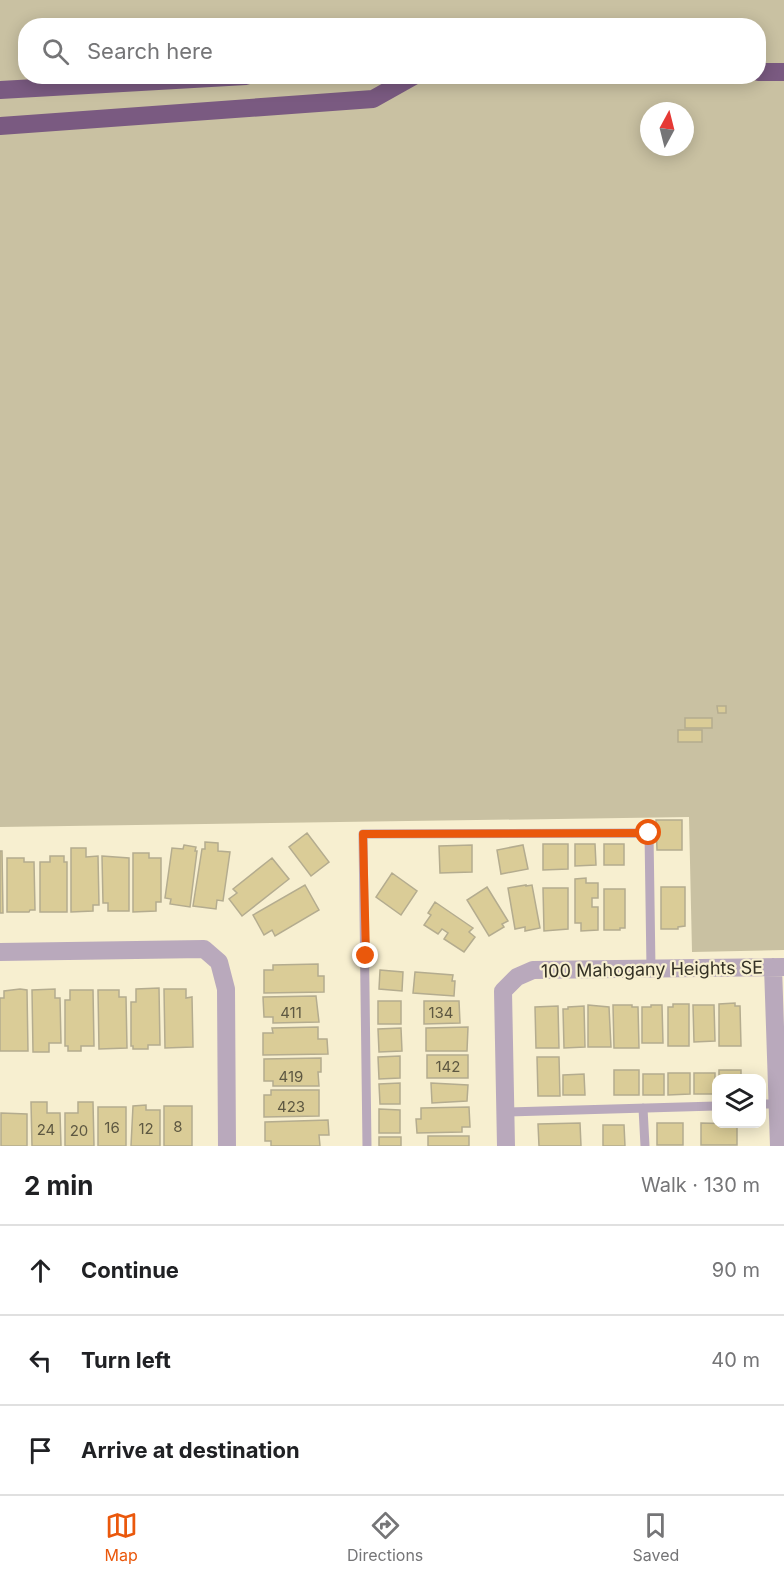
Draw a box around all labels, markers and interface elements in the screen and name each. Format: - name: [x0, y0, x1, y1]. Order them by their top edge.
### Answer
- search box: [18, 18, 766, 84]
- icon: search: [39, 35, 72, 68]
- text: Search here: [87, 38, 213, 64]
- north arrow: [640, 102, 694, 156]
- route start: [635, 819, 661, 845]
- route end: [352, 942, 378, 968]
- street label: 100 Mahogany Heights SE: [541, 957, 763, 981]
- house number: 411: [280, 1003, 302, 1022]
- house number: 134: [428, 1003, 454, 1022]
- house number: 142: [436, 1057, 460, 1076]
- house number: 419: [279, 1067, 303, 1086]
- map controls: [712, 1074, 766, 1128]
- button: layers: [712, 1074, 766, 1128]
- house number: 423: [277, 1097, 305, 1116]
- house number: 8: [173, 1117, 183, 1136]
- house number: 16: [104, 1118, 120, 1137]
- house number: 12: [138, 1119, 154, 1138]
- house number: 24: [37, 1120, 55, 1139]
- house number: 20: [70, 1121, 88, 1140]
- text: 2 min: [24, 1170, 94, 1201]
- text: Walk · 130 m: [641, 1173, 760, 1197]
- icon: ahead: [24, 1254, 57, 1287]
- text: Continue: [81, 1257, 179, 1283]
- text: 90 m: [712, 1258, 760, 1282]
- icon: left: [24, 1344, 57, 1377]
- text: Turn left: [81, 1347, 171, 1373]
- text: 40 m: [711, 1348, 760, 1372]
- icon: arrive: [24, 1434, 57, 1467]
- text: Arrive at destination: [81, 1437, 300, 1463]
- tab: Map: [105, 1509, 138, 1565]
- tab: Directions: [347, 1509, 423, 1565]
- tab: Saved: [633, 1509, 679, 1565]

